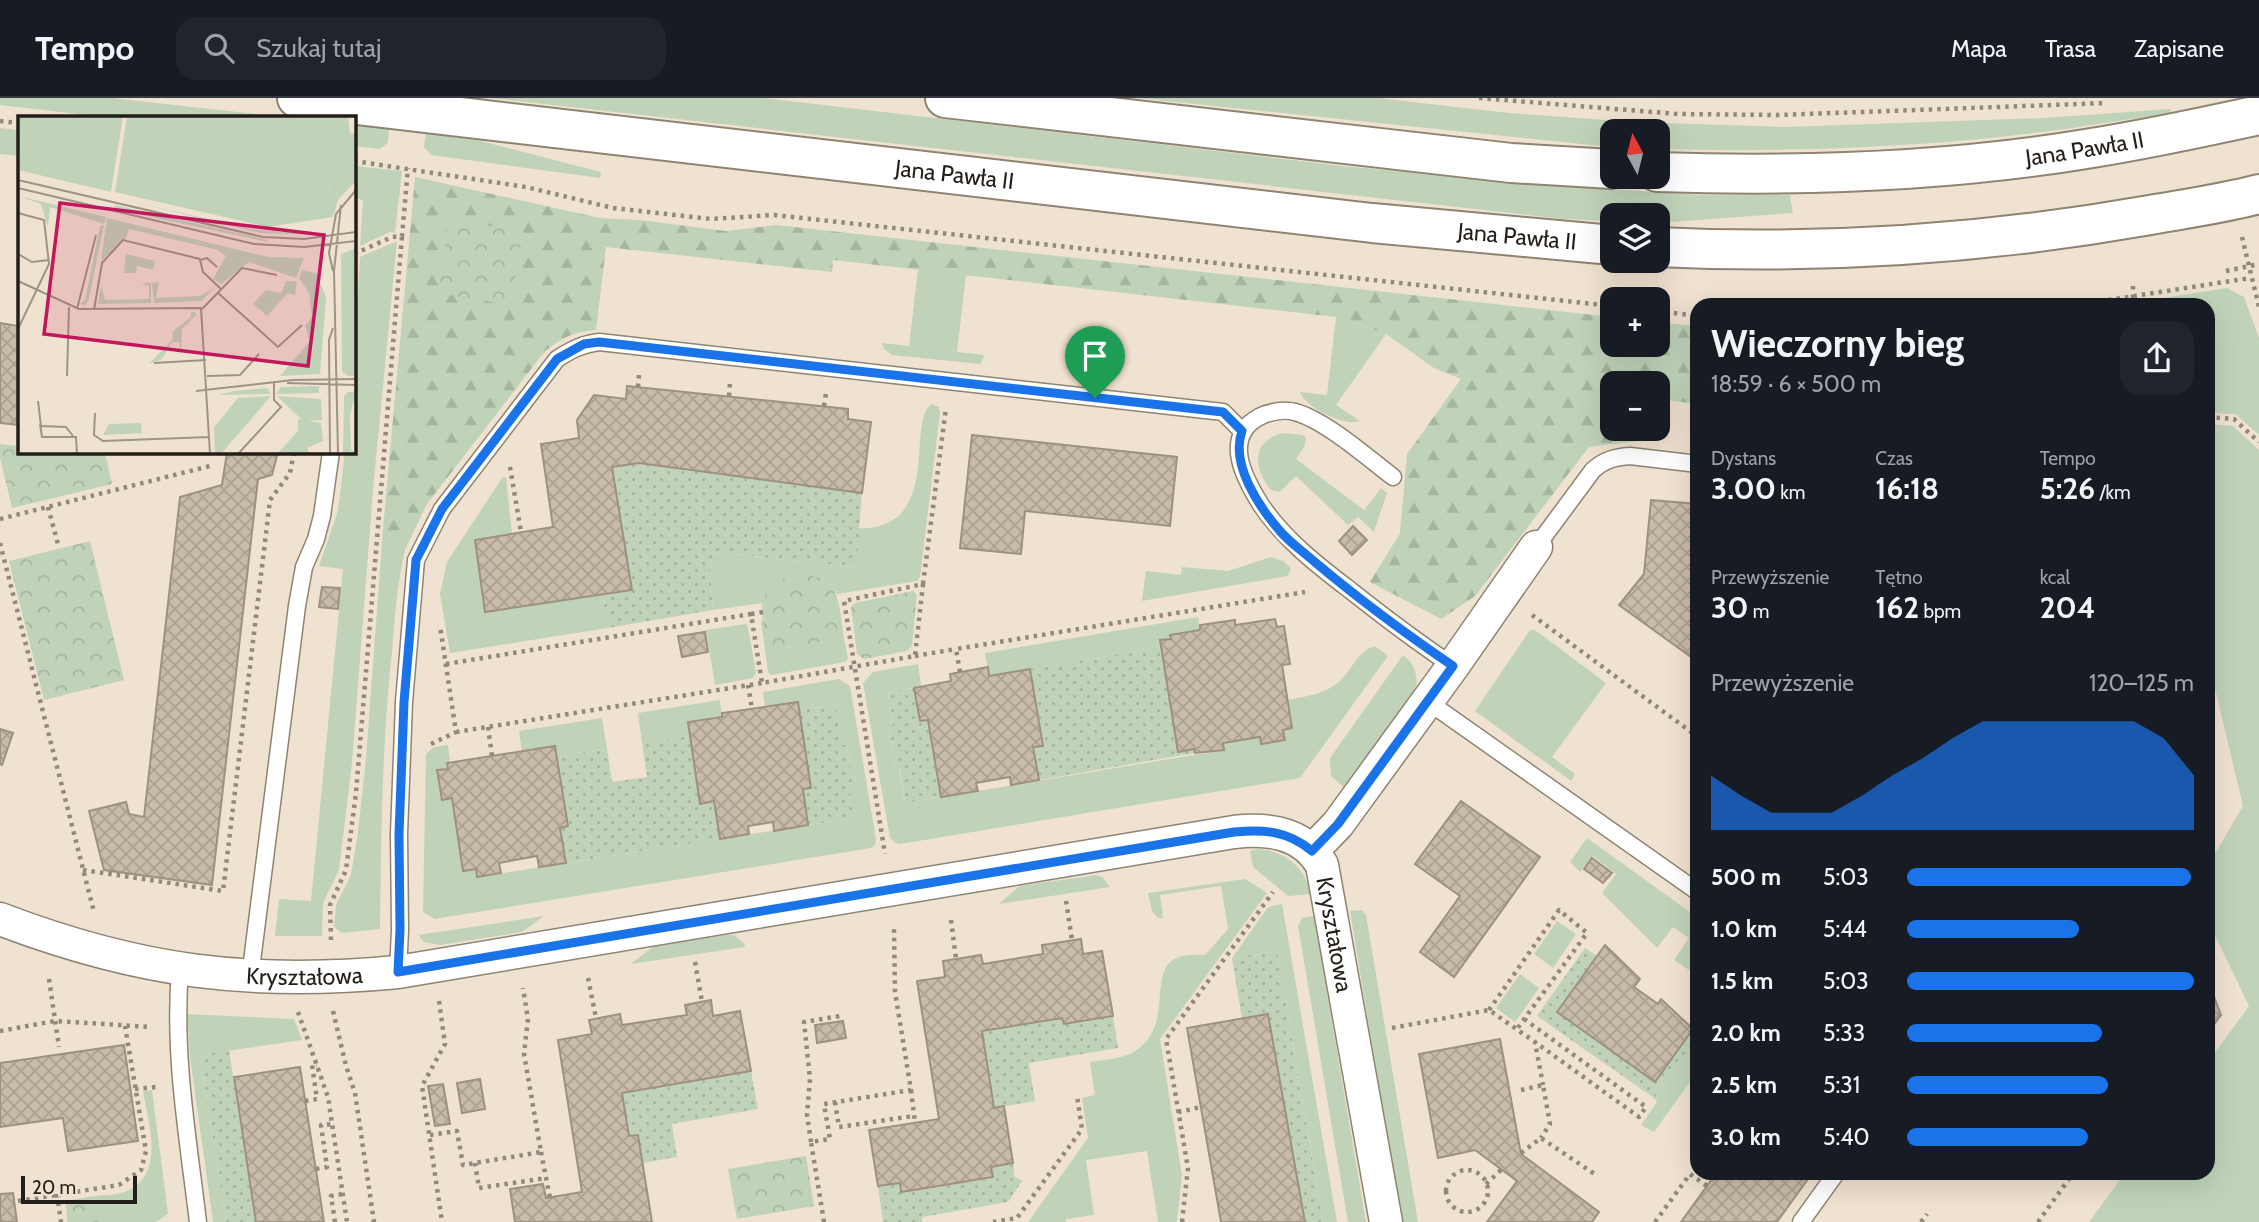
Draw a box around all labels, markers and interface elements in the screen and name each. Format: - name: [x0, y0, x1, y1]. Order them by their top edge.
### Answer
- search box: [176, 17, 666, 80]
- text: Tempo: [35, 28, 134, 68]
- icon: search: [200, 29, 238, 67]
- text: Szukaj tutaj: [256, 32, 381, 64]
- text: Mapa: [1951, 34, 2007, 63]
- text: Trasa: [2045, 34, 2096, 63]
- text: Zapisane: [2134, 34, 2224, 63]
- inset map: [18, 116, 355, 453]
- north arrow: [1600, 119, 1670, 189]
- map controls: [1600, 119, 1670, 441]
- street label: Jana Pawła II: [2023, 125, 2146, 172]
- street label: Jana Pawła II: [893, 154, 1016, 195]
- button: layers: [1600, 203, 1670, 273]
- street label: Jana Pawła II: [1455, 217, 1578, 256]
- button: +: [1600, 287, 1670, 357]
- text: Wieczorny bieg: [1711, 320, 1964, 367]
- button: share: [2120, 321, 2194, 395]
- pin: [1065, 326, 1125, 398]
- icon: arrive: [1076, 337, 1114, 375]
- text: 18:59 · 6 × 500 m: [1711, 370, 1881, 398]
- button: −: [1600, 371, 1670, 441]
- text: Dystans: [1711, 447, 1776, 470]
- text: Czas: [1875, 447, 1913, 470]
- text: Tempo: [2040, 447, 2096, 470]
- text: 3.00: [1711, 470, 1776, 507]
- text: 16:18: [1875, 470, 1939, 507]
- text: 5:26: [2040, 470, 2095, 507]
- text: km: [1776, 481, 1805, 504]
- text: /km: [2095, 481, 2131, 504]
- text: Przewyższenie: [1711, 566, 1829, 589]
- text: Tętno: [1875, 566, 1923, 589]
- text: kcal: [2040, 566, 2070, 589]
- text: 30: [1711, 589, 1748, 626]
- text: 162: [1875, 589, 1919, 626]
- text: 204: [2040, 589, 2095, 626]
- text: m: [1748, 600, 1769, 623]
- text: bpm: [1919, 600, 1961, 623]
- text: Przewyższenie: [1711, 669, 1854, 697]
- text: 120–125 m: [2089, 669, 2194, 697]
- text: 500 m: [1711, 863, 1781, 891]
- text: 5:03: [1823, 863, 1869, 891]
- street label: Kryształowa: [1310, 875, 1359, 994]
- text: 1.0 km: [1711, 915, 1777, 943]
- text: 5:44: [1823, 915, 1867, 943]
- street label: Kryształowa: [245, 961, 364, 991]
- text: 1.5 km: [1711, 967, 1773, 995]
- text: 5:03: [1823, 967, 1869, 995]
- text: 2.0 km: [1711, 1019, 1781, 1047]
- text: 5:33: [1823, 1019, 1865, 1047]
- text: 2.5 km: [1711, 1071, 1777, 1099]
- text: 5:31: [1823, 1071, 1860, 1099]
- text: 3.0 km: [1711, 1123, 1781, 1151]
- text: 5:40: [1823, 1123, 1870, 1151]
- scale bar: [21, 1173, 136, 1205]
- text: 20 m: [32, 1176, 76, 1199]

